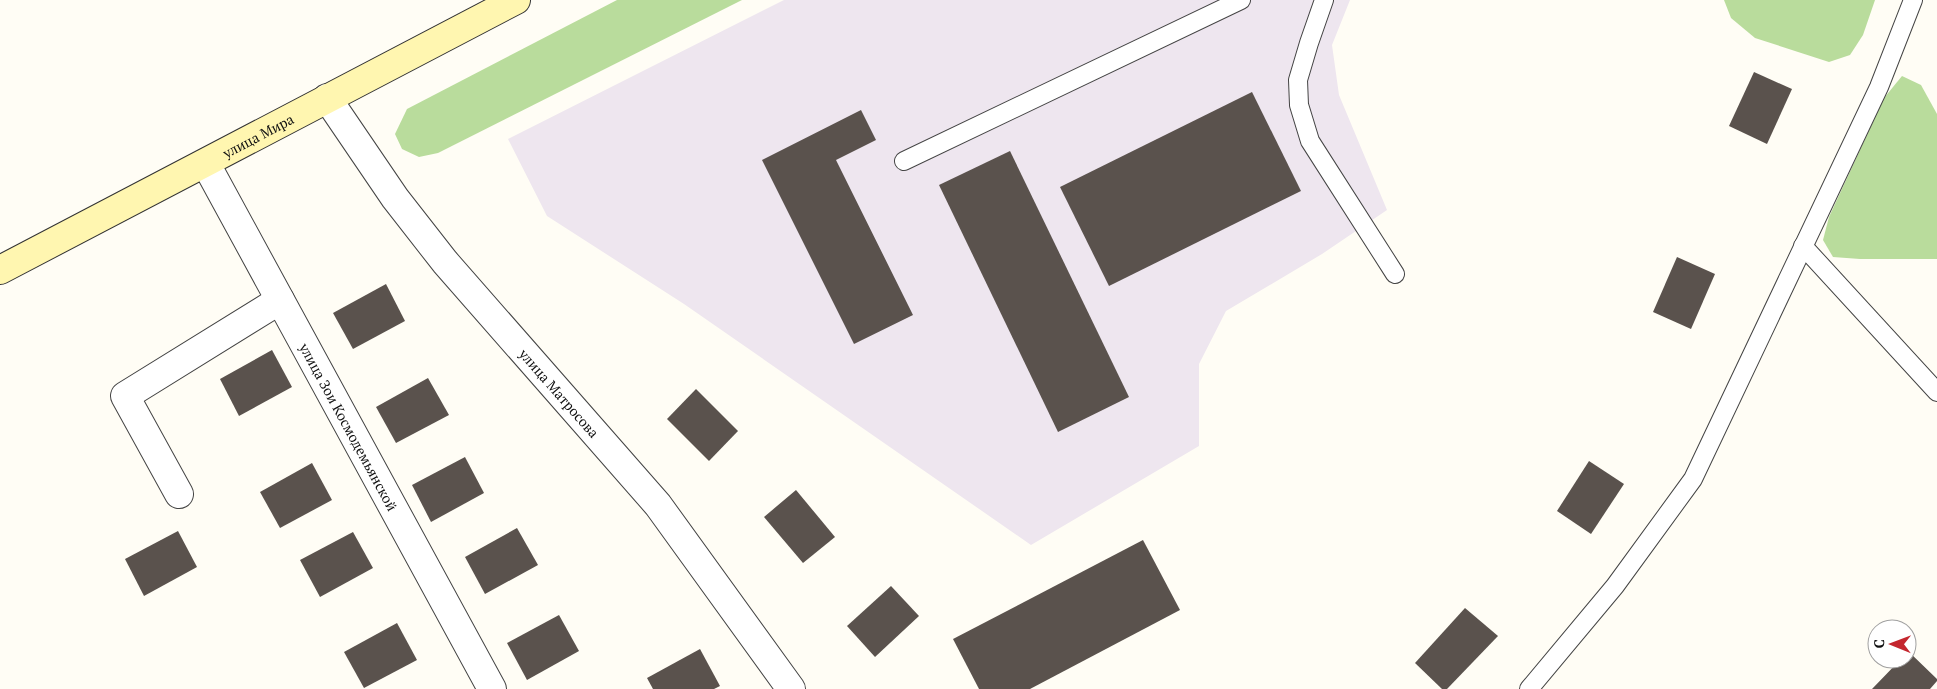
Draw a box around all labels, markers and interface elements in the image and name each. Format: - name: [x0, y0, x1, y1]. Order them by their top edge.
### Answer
- street label: улица Мира: [218, 109, 297, 162]
- street label: улица Зои Космодемьянской: [295, 338, 403, 514]
- street label: улица Матросова: [515, 343, 604, 441]
- north arrow: [1867, 619, 1917, 669]
- text: С: [1869, 639, 1888, 648]

